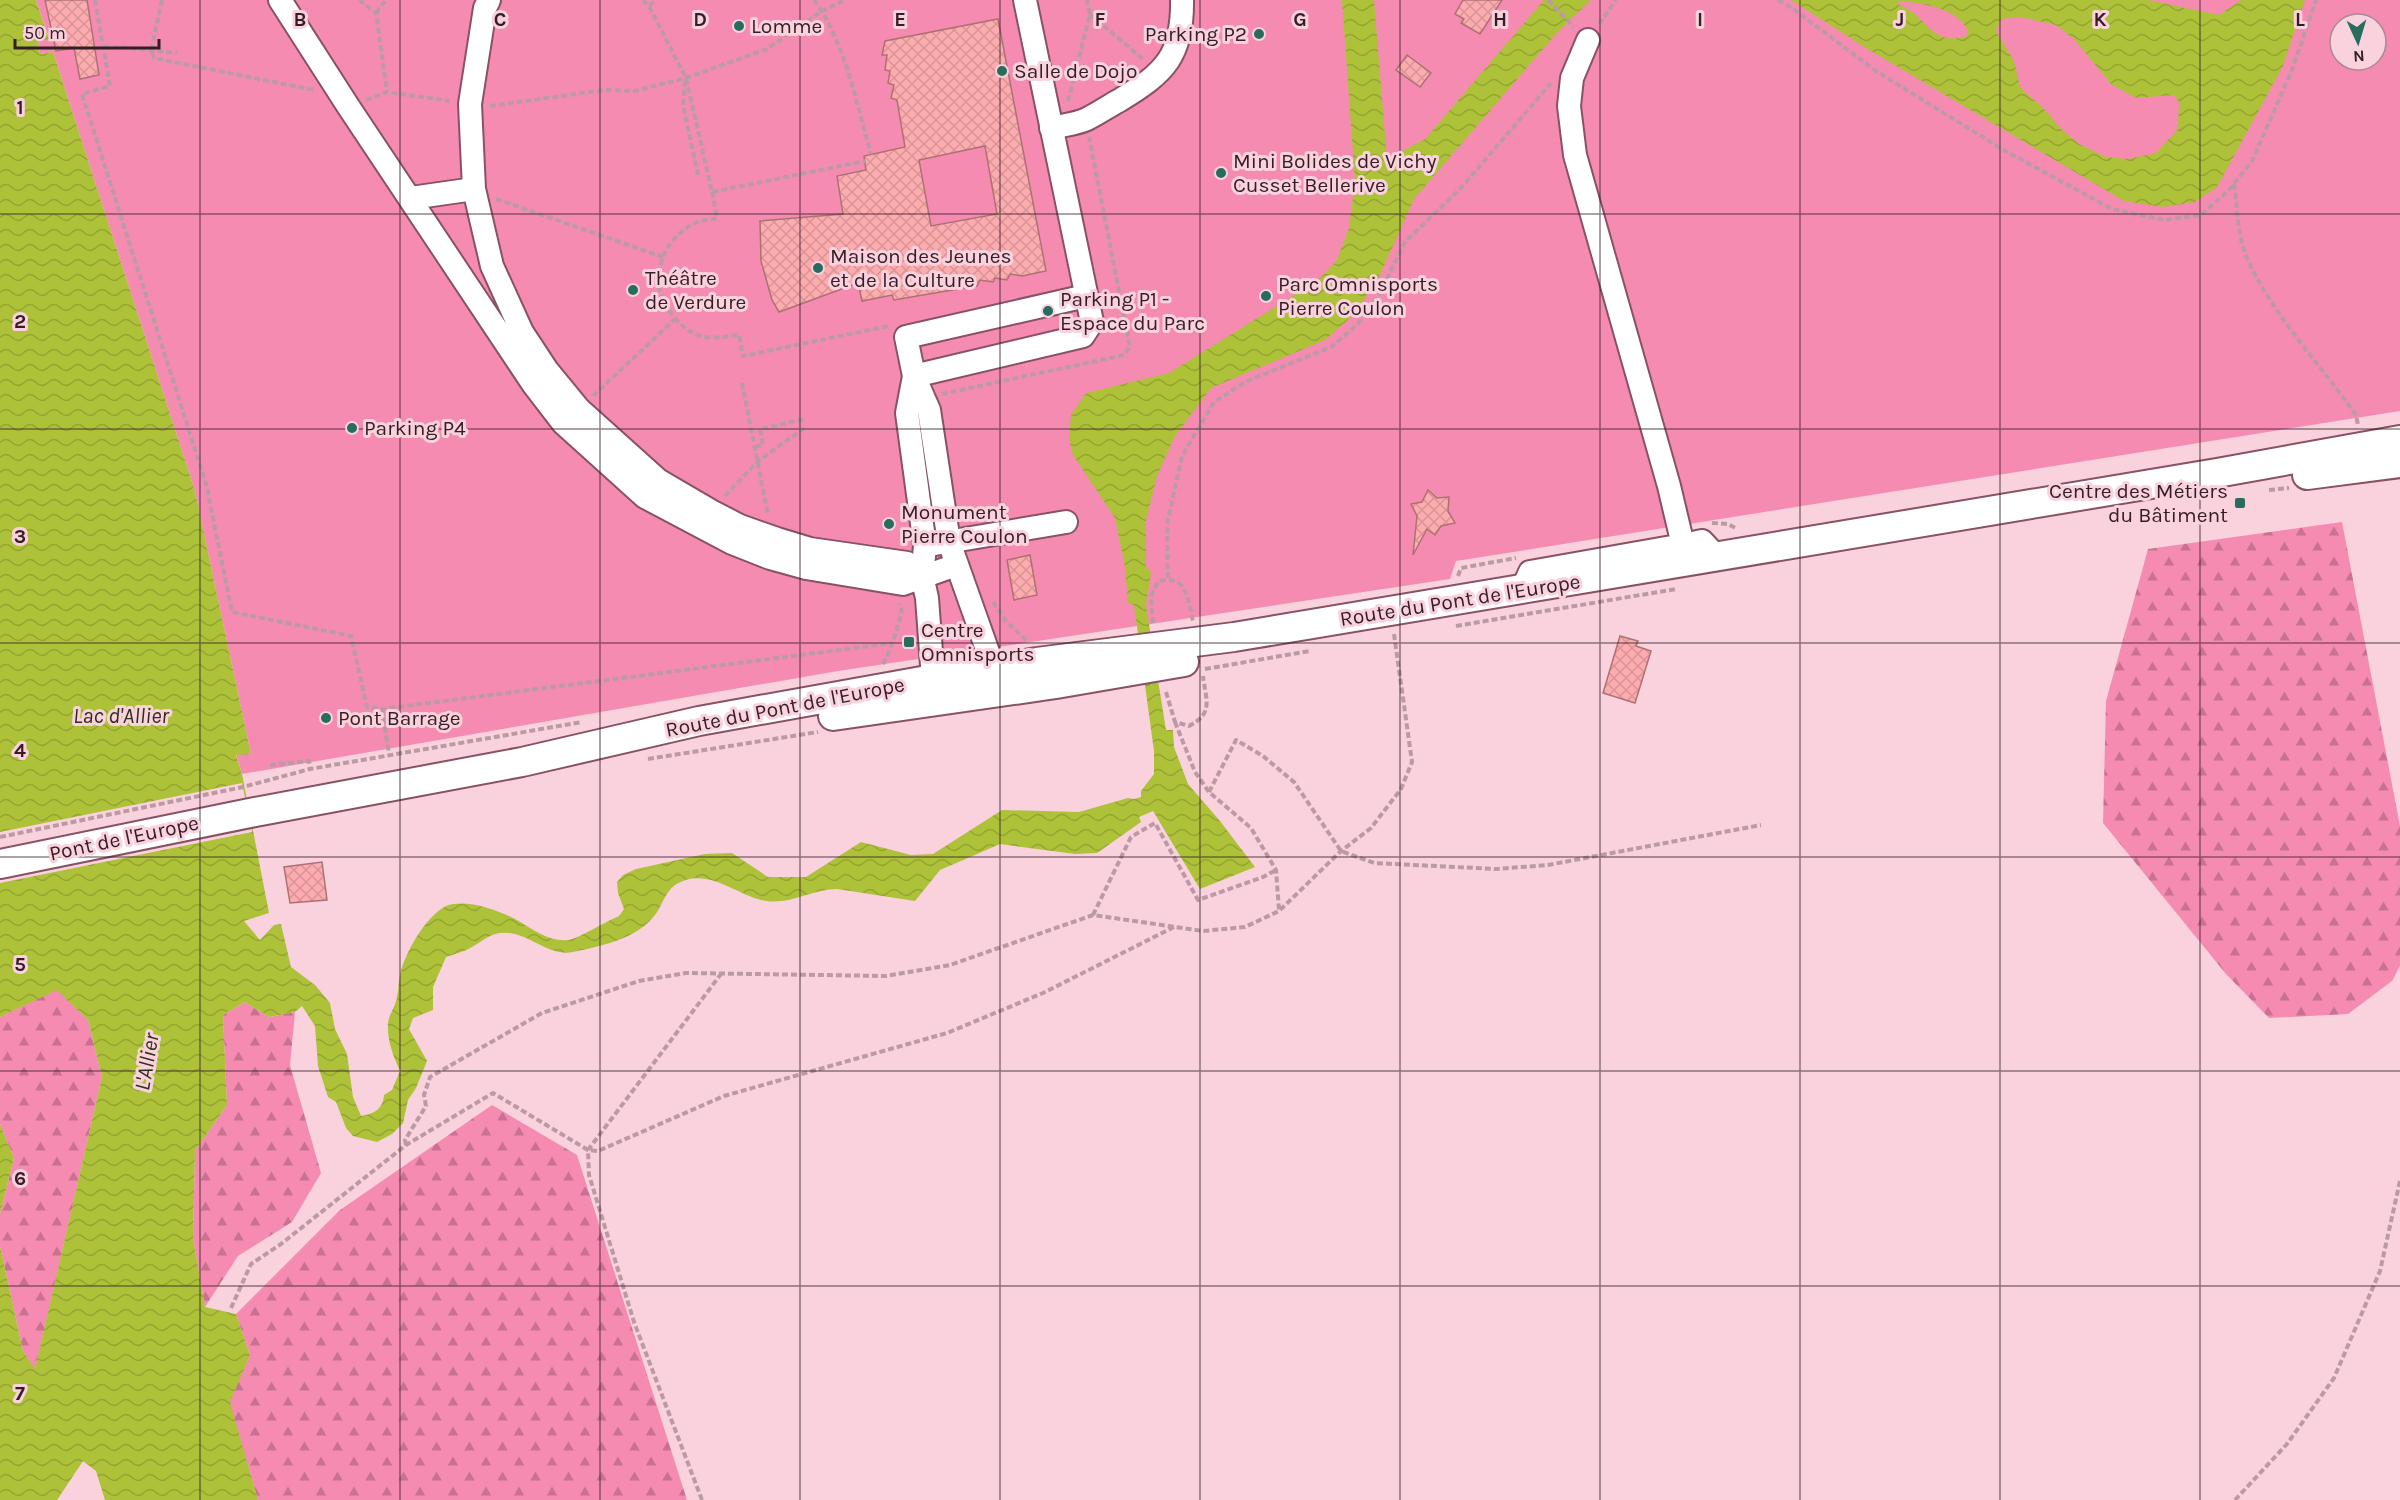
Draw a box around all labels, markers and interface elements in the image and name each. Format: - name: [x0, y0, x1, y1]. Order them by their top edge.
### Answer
- text: B: [294, 8, 306, 31]
- text: C: [494, 8, 506, 31]
- text: D: [693, 8, 707, 31]
- text: E: [894, 8, 906, 31]
- text: F: [1095, 8, 1106, 31]
- text: G: [1293, 8, 1307, 31]
- text: H: [1493, 8, 1507, 31]
- text: I: [1697, 8, 1703, 31]
- text: J: [1896, 8, 1904, 31]
- text: K: [2093, 8, 2107, 31]
- text: L: [2295, 8, 2305, 31]
- scale bar: [15, 12, 159, 50]
- north arrow: [2328, 12, 2388, 72]
- place label: Lomme: [751, 14, 822, 38]
- marker: Lomme: [732, 19, 746, 33]
- text: 50 m: [24, 22, 66, 44]
- place label: Parking P2: [1145, 22, 1247, 46]
- marker: Parking P2: [1252, 27, 1266, 41]
- text: N: [2353, 47, 2365, 66]
- place label: Salle de Dojo: [1014, 59, 1137, 83]
- marker: Salle de Dojo: [995, 64, 1009, 78]
- text: 1: [16, 96, 24, 119]
- place label: Mini Bolides de Vichy Cusset Bellerive: [1233, 149, 1437, 197]
- marker: Mini Bolides de Vichy Cusset Bellerive: [1214, 166, 1228, 180]
- place label: Maison des Jeunes et de la Culture: [830, 244, 1012, 292]
- marker: Maison des Jeunes et de la Culture: [811, 261, 825, 275]
- place label: Théâtre de Verdure: [645, 266, 746, 314]
- place label: Parc Omnisports Pierre Coulon: [1278, 272, 1438, 320]
- marker: Théâtre de Verdure: [626, 283, 640, 297]
- place label: Parking P1 - Espace du Parc: [1060, 287, 1205, 335]
- marker: Parc Omnisports Pierre Coulon: [1259, 289, 1273, 303]
- marker: Parking P1 - Espace du Parc: [1041, 304, 1055, 318]
- text: 2: [14, 310, 26, 333]
- place label: Parking P4: [364, 416, 466, 440]
- marker: Parking P4: [345, 421, 359, 435]
- place label: Centre des Métiers du Bâtiment: [2049, 479, 2228, 527]
- marker: Centre des Métiers du Bâtiment: [2233, 496, 2247, 510]
- place label: Monument Pierre Coulon: [901, 500, 1028, 548]
- marker: Monument Pierre Coulon: [882, 517, 896, 531]
- text: 3: [14, 525, 26, 548]
- street label: Route du Pont de l'Europe: [1338, 569, 1582, 631]
- place label: Centre Omnisports: [921, 618, 1034, 666]
- marker: Centre Omnisports: [902, 635, 916, 649]
- street label: Route du Pont de l'Europe: [663, 672, 907, 742]
- water label: Lac d'Allier: [73, 703, 170, 729]
- place label: Pont Barrage: [338, 706, 461, 730]
- marker: Pont Barrage: [319, 711, 333, 725]
- text: 4: [14, 739, 26, 762]
- street label: Pont de l'Europe: [47, 810, 201, 866]
- text: 5: [14, 953, 26, 976]
- water label: L'Allier: [129, 1030, 165, 1093]
- text: 6: [14, 1167, 26, 1190]
- text: 7: [15, 1382, 25, 1405]

